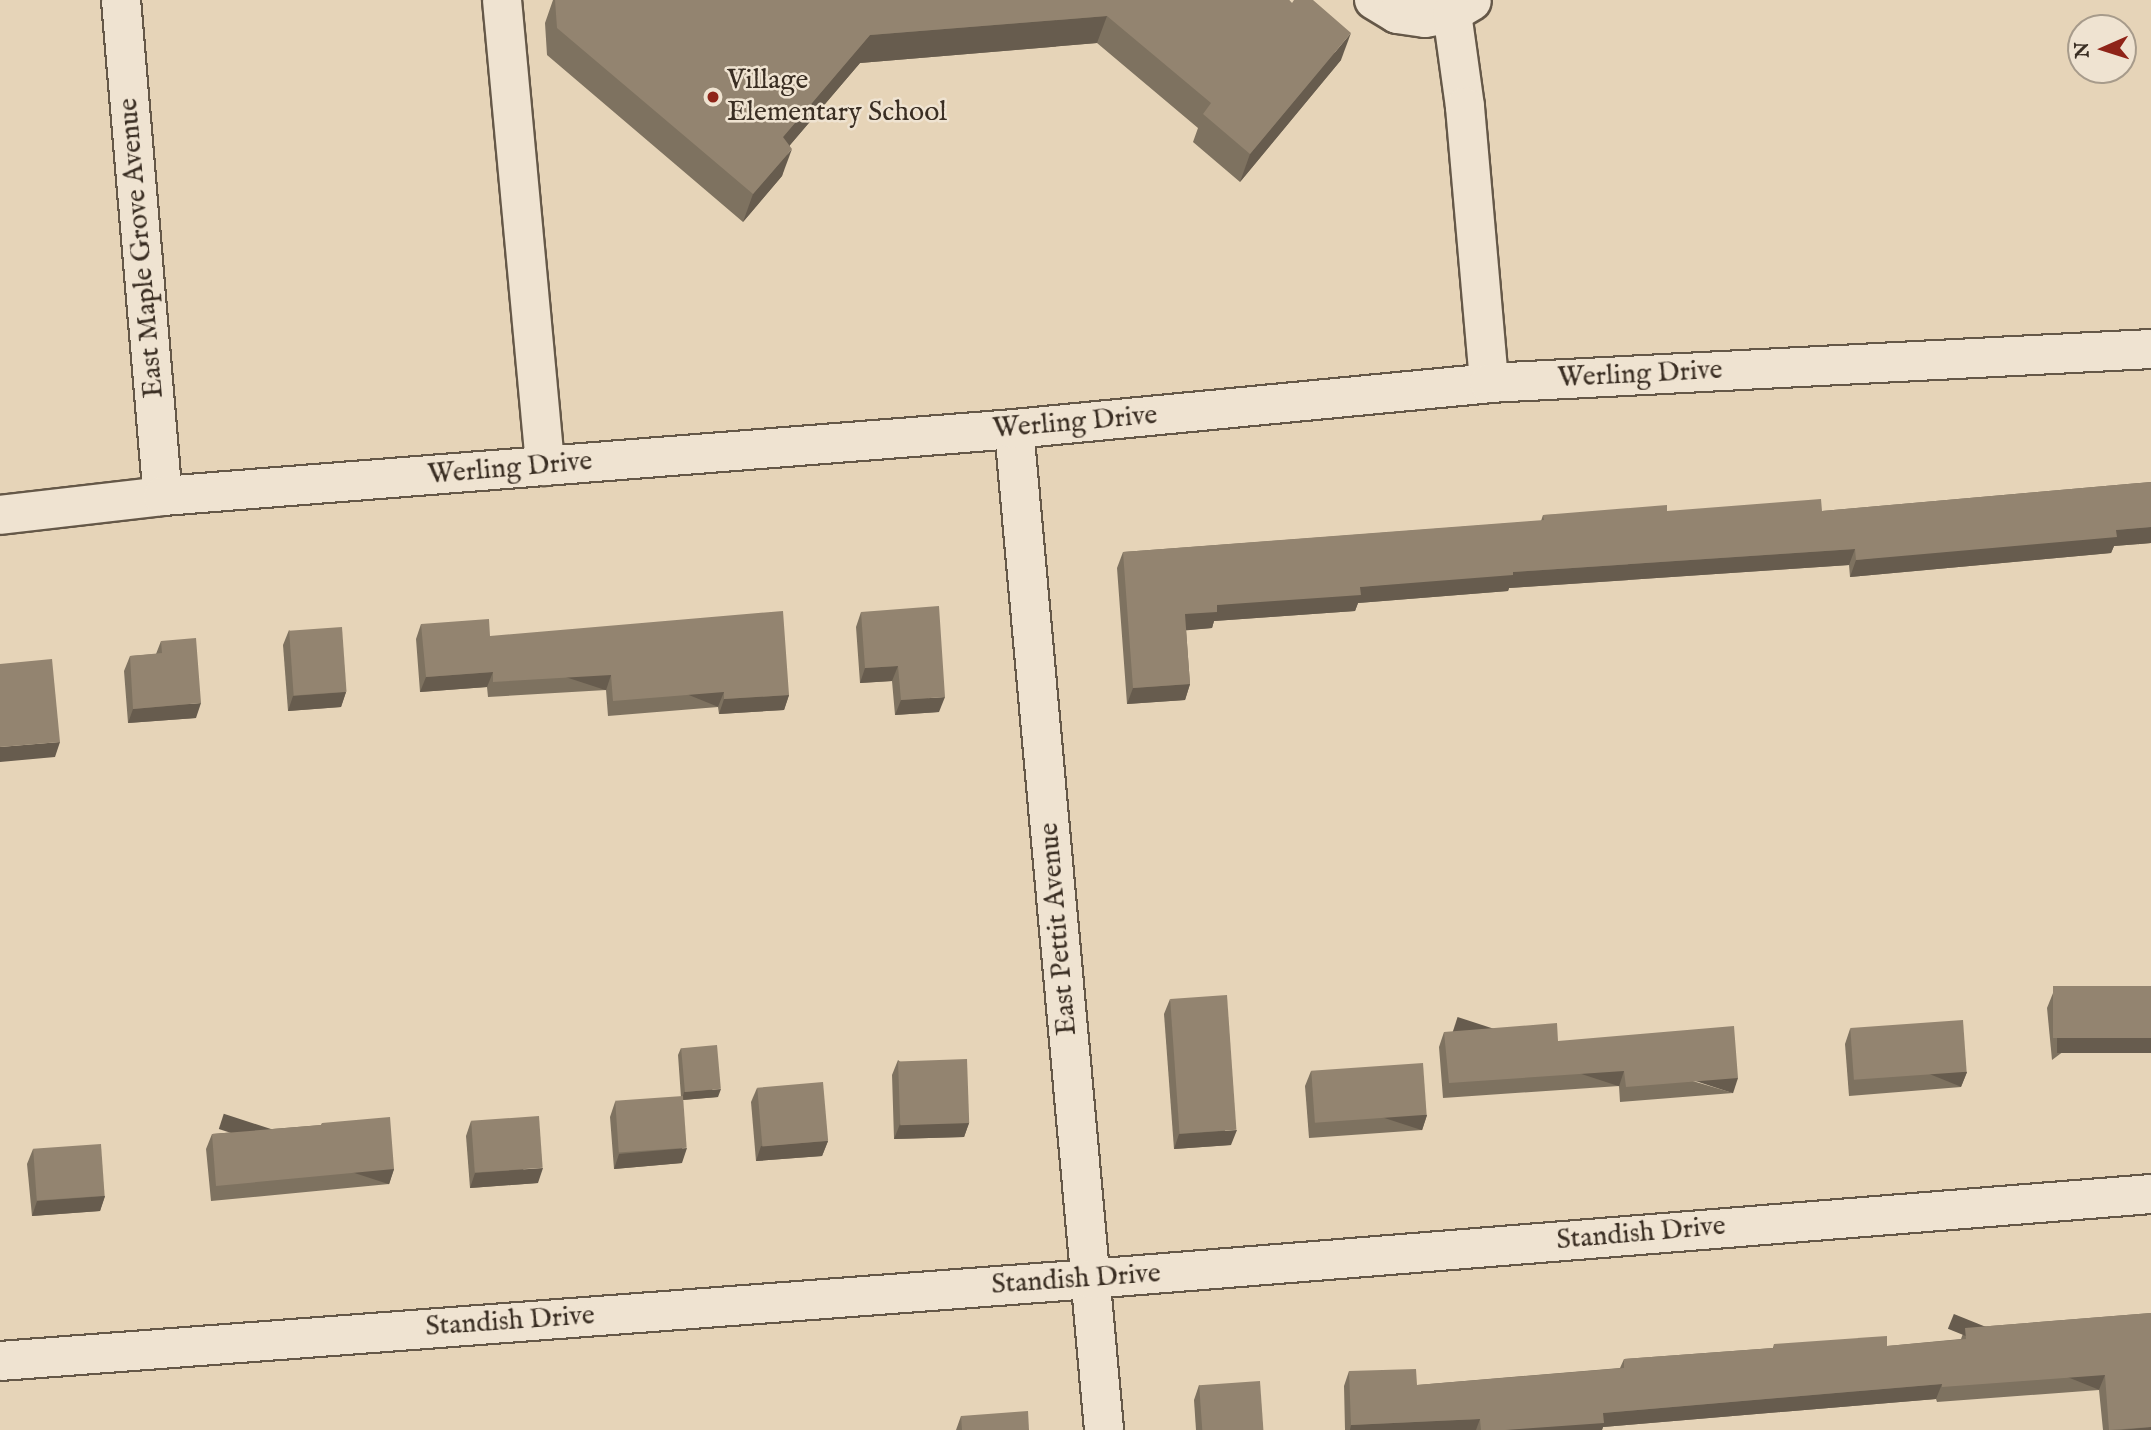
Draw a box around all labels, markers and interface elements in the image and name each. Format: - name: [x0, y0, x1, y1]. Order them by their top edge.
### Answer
- north arrow: [2067, 14, 2137, 84]
- text: N: [2071, 41, 2095, 59]
- place label: Village Elementary School: [727, 64, 947, 130]
- marker: Village Elementary School: [705, 89, 721, 105]
- street label: East Maple Grove Avenue: [112, 97, 172, 399]
- street label: Werling Drive: [1557, 354, 1723, 396]
- street label: Werling Drive: [991, 399, 1159, 447]
- street label: Werling Drive: [426, 445, 594, 493]
- street label: East Pettit Avenue: [1033, 821, 1085, 1037]
- street label: Standish Drive: [1555, 1210, 1727, 1258]
- street label: Standish Drive: [990, 1257, 1162, 1303]
- street label: Standish Drive: [424, 1299, 596, 1345]

